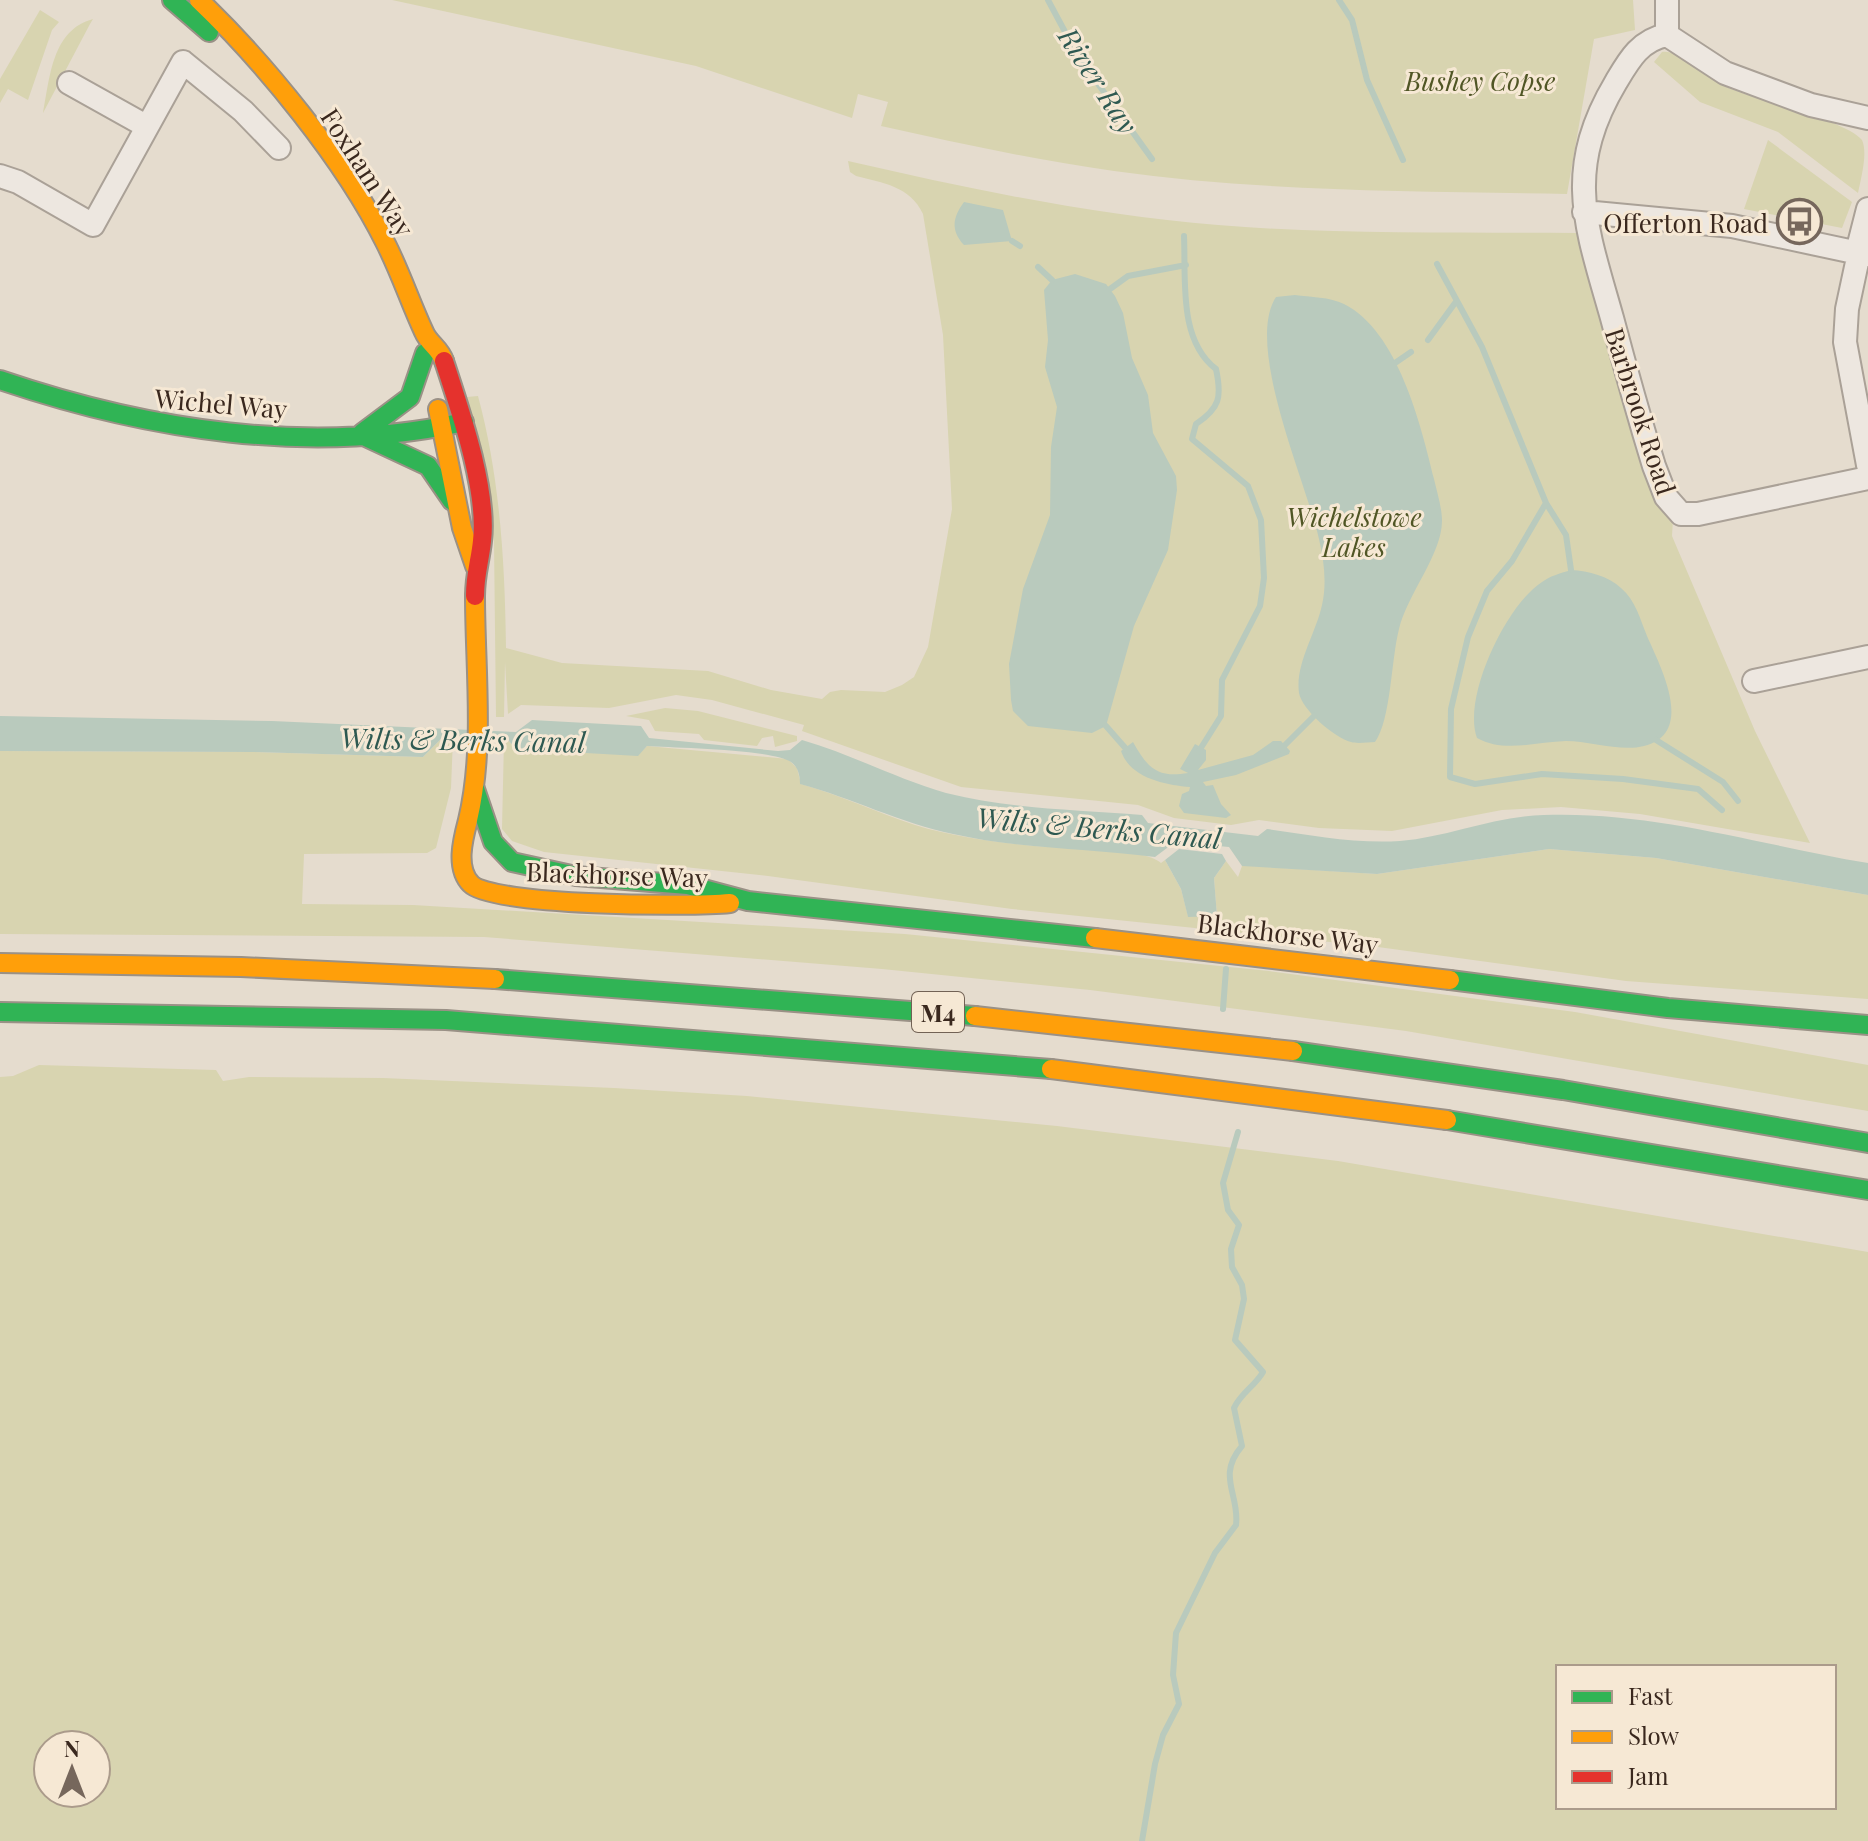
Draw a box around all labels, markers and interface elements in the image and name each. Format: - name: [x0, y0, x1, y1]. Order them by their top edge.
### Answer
- water label: River Ray: [1050, 19, 1147, 140]
- park label: Bushey Copse: [1404, 63, 1555, 98]
- street label: Foxham Way: [313, 101, 423, 243]
- bus stop icon: Offerton Road: [1775, 198, 1823, 246]
- place label: Offerton Road: [1603, 205, 1768, 240]
- street label: Barbrook Road: [1598, 323, 1684, 499]
- street label: Wichel Way: [152, 380, 289, 426]
- park label: Wichelstowe Lakes: [1286, 499, 1422, 564]
- water label: Wilts & Berks Canal: [340, 718, 587, 760]
- water label: Wilts & Berks Canal: [975, 798, 1224, 856]
- street label: Blackhorse Way: [525, 853, 709, 895]
- street label: Blackhorse Way: [1195, 905, 1381, 961]
- road number: M4: [912, 992, 964, 1032]
- legend: [1556, 1665, 1836, 1809]
- text: Fast: [1628, 1679, 1673, 1711]
- text: Slow: [1628, 1719, 1680, 1751]
- north arrow: [32, 1729, 112, 1809]
- text: N: [64, 1733, 80, 1763]
- text: Jam: [1627, 1759, 1669, 1791]

